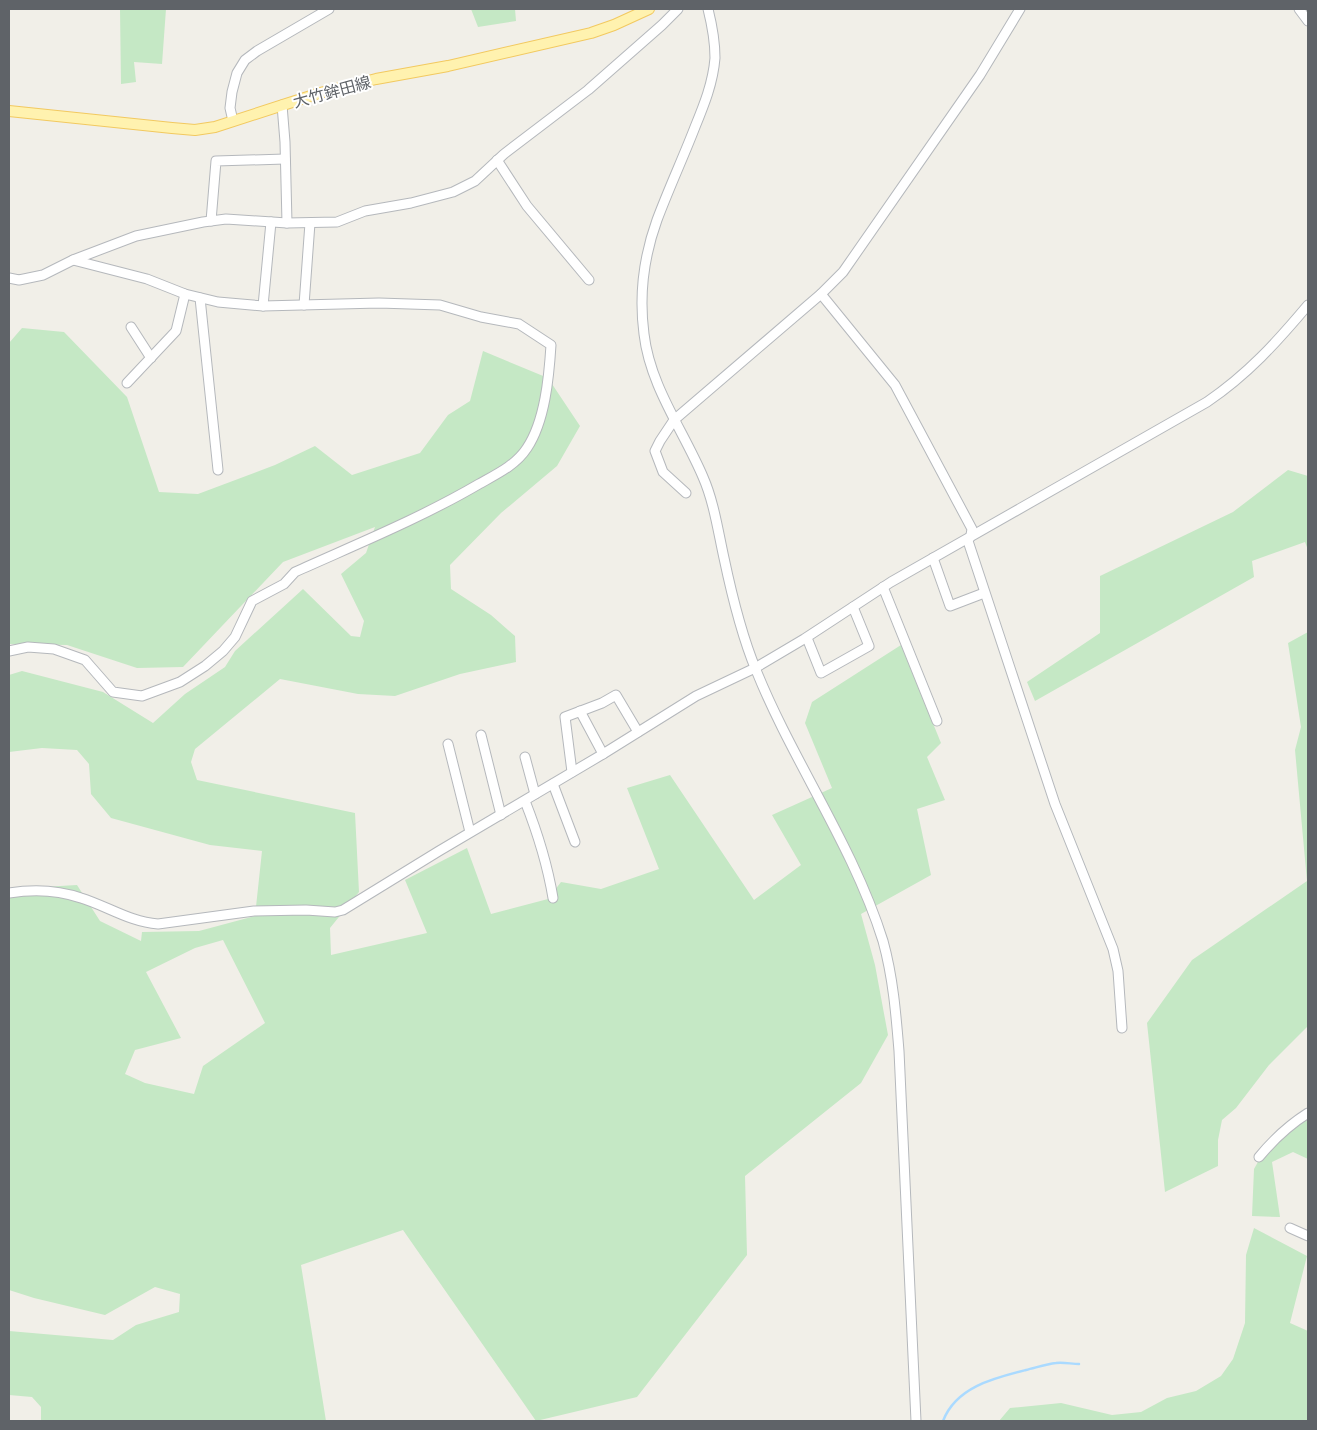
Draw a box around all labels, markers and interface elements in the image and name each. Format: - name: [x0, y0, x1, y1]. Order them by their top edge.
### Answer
- street label: 大竹鉾田線: [291, 72, 373, 112]

